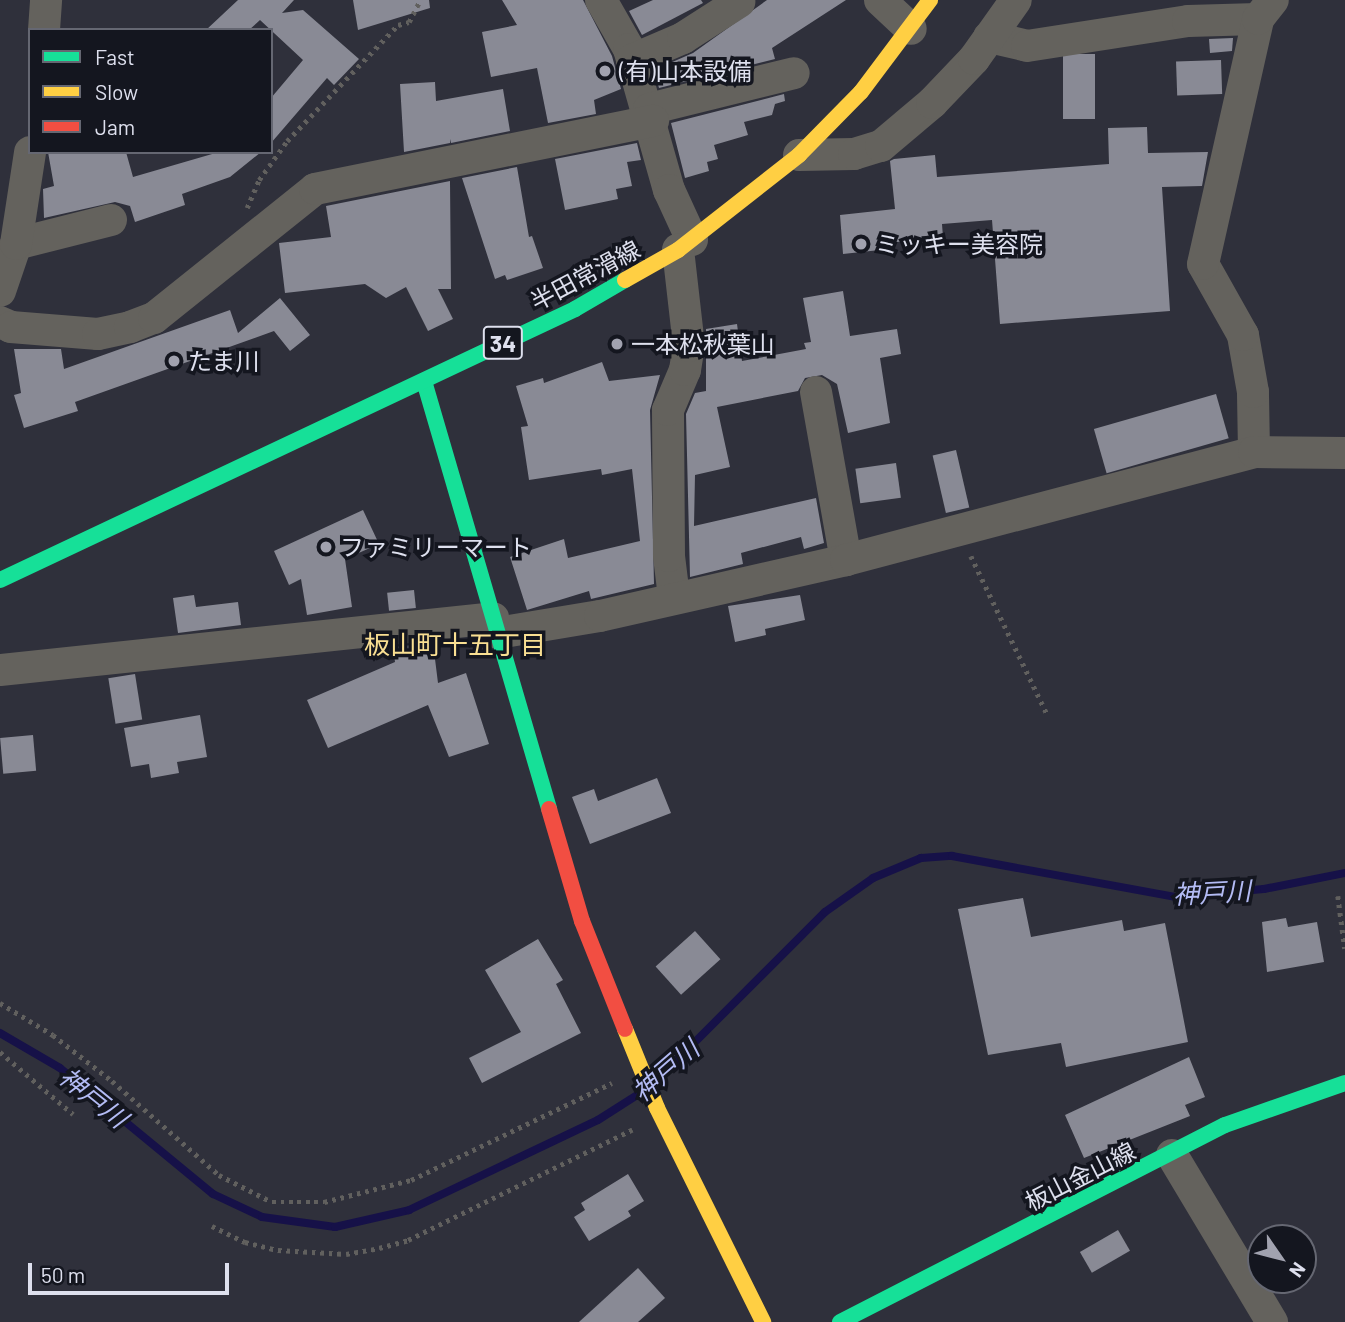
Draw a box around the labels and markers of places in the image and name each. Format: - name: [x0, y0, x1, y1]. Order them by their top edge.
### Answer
- place label: (有)山本設備: [619, 57, 752, 85]
- marker: (有)山本設備: [597, 63, 613, 79]
- place label: ミッキー美容院: [875, 230, 1043, 258]
- marker: ミッキー美容院: [853, 236, 869, 252]
- place label: 一本松秋葉山: [631, 330, 775, 358]
- marker: 一本松秋葉山: [609, 336, 625, 352]
- place label: たま川: [188, 347, 260, 375]
- marker: たま川: [166, 353, 182, 369]
- place label: ファミリーマート: [340, 533, 532, 561]
- marker: ファミリーマート: [318, 539, 334, 555]

